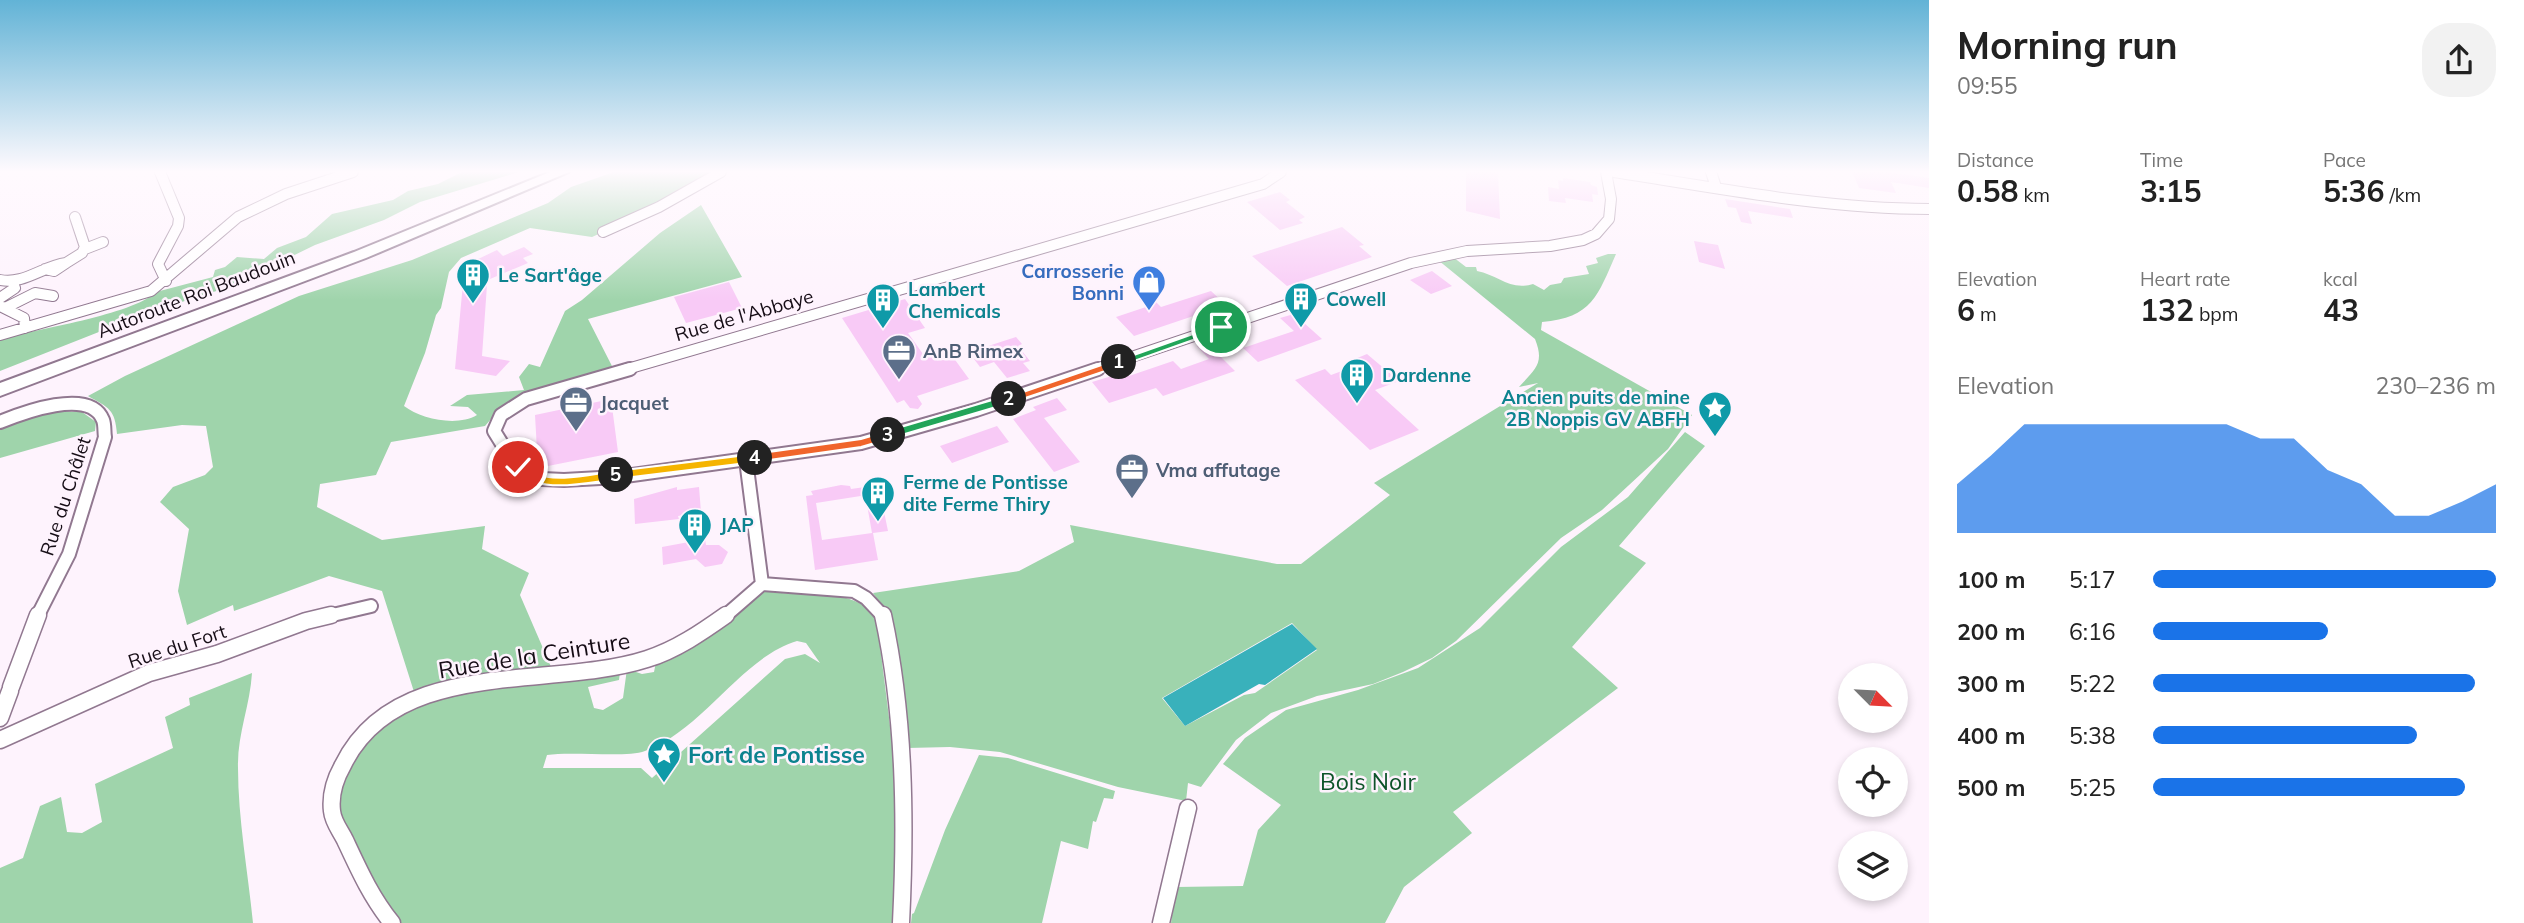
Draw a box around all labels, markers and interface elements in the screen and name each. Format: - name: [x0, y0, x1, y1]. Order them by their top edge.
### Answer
- text: Morning run: [1957, 21, 2178, 69]
- button: share: [2422, 23, 2496, 97]
- text: 09:55: [1957, 71, 2017, 100]
- text: Distance: [1957, 148, 2034, 172]
- text: Time: [2140, 148, 2183, 172]
- text: Pace: [2323, 148, 2366, 172]
- text: 0.58: [1957, 172, 2018, 210]
- text: 3:15: [2140, 172, 2201, 210]
- text: 5:36: [2323, 172, 2384, 210]
- text: km: [2018, 183, 2050, 207]
- text: /km: [2384, 183, 2421, 207]
- street label: Autoroute Roi Baudouin: [94, 245, 298, 343]
- building icon: Le Sart'âge: [454, 256, 492, 305]
- place label: Carrosserie Bonni: [1021, 259, 1124, 305]
- place label: Le Sart'âge: [498, 263, 602, 287]
- shop icon: Carrosserie Bonni: [1130, 263, 1168, 312]
- text: Elevation: [1957, 267, 2037, 291]
- text: Heart rate: [2140, 267, 2230, 291]
- text: kcal: [2323, 267, 2358, 291]
- place label: Lambert Chemicals: [908, 277, 1001, 323]
- building icon: Cowell: [1282, 280, 1320, 329]
- building icon: Lambert Chemicals: [864, 281, 902, 330]
- street label: Rue de l'Abbaye: [672, 284, 816, 346]
- place label: Cowell: [1326, 287, 1386, 311]
- text: 6: [1957, 291, 1975, 329]
- text: 132: [2140, 291, 2194, 329]
- text: 43: [2323, 291, 2359, 329]
- pin: [1191, 297, 1251, 357]
- text: m: [1975, 302, 1997, 326]
- text: bpm: [2194, 302, 2238, 326]
- icon: arrive: [1202, 308, 1240, 346]
- office icon: AnB Rimex: [880, 332, 918, 381]
- place label: AnB Rimex: [923, 339, 1024, 363]
- pin: 1: [1102, 344, 1136, 380]
- text: 1: [1113, 349, 1124, 373]
- building icon: Dardenne: [1338, 356, 1376, 405]
- place label: Dardenne: [1382, 363, 1471, 387]
- text: Elevation: [1957, 371, 2054, 400]
- text: 230–236 m: [2375, 371, 2496, 400]
- pin: 2: [992, 382, 1026, 416]
- office icon: Jacquet: [557, 384, 595, 433]
- place label: Ancien puits de mine 2B Noppis GV ABFH: [1501, 385, 1690, 431]
- text: 2: [1003, 386, 1014, 410]
- place icon: Ancien puits de mine 2B Noppis GV ABFH: [1696, 389, 1734, 438]
- place label: Jacquet: [600, 391, 669, 415]
- pin: 3: [870, 418, 906, 452]
- text: 3: [882, 422, 893, 446]
- street label: Rue du Châlet: [34, 433, 96, 559]
- pin: [488, 437, 548, 497]
- pin: 4: [738, 440, 772, 476]
- text: 4: [749, 445, 760, 469]
- icon: check: [499, 448, 537, 486]
- office icon: Vma affutage: [1113, 451, 1151, 500]
- pin: 5: [598, 458, 634, 492]
- place label: Vma affutage: [1155, 458, 1281, 482]
- text: 5: [610, 462, 621, 486]
- place label: Ferme de Pontisse dite Ferme Thiry: [903, 470, 1068, 516]
- building icon: Ferme de Pontisse dite Ferme Thiry: [859, 474, 897, 523]
- building icon: JAP: [676, 506, 714, 555]
- place label: JAP: [720, 513, 754, 537]
- text: 100 m: [1957, 565, 2025, 594]
- text: 5:17: [2069, 565, 2116, 594]
- text: 200 m: [1957, 617, 2025, 646]
- text: 6:16: [2069, 617, 2116, 646]
- street label: Rue du Fort: [125, 619, 230, 673]
- street label: Rue de la Ceinture: [436, 626, 632, 684]
- north arrow: [1838, 663, 1908, 733]
- map controls: [1838, 663, 1908, 901]
- text: 300 m: [1957, 669, 2025, 698]
- text: 5:22: [2069, 669, 2116, 698]
- text: 400 m: [1957, 721, 2025, 750]
- text: 5:38: [2069, 721, 2116, 750]
- place icon: Fort de Pontisse: [645, 735, 683, 784]
- place label: Fort de Pontisse: [688, 740, 865, 769]
- button: locate: [1838, 747, 1908, 817]
- park label: Bois Noir: [1320, 767, 1417, 796]
- text: 500 m: [1957, 773, 2025, 802]
- text: 5:25: [2069, 773, 2116, 802]
- button: layers: [1838, 831, 1908, 901]

